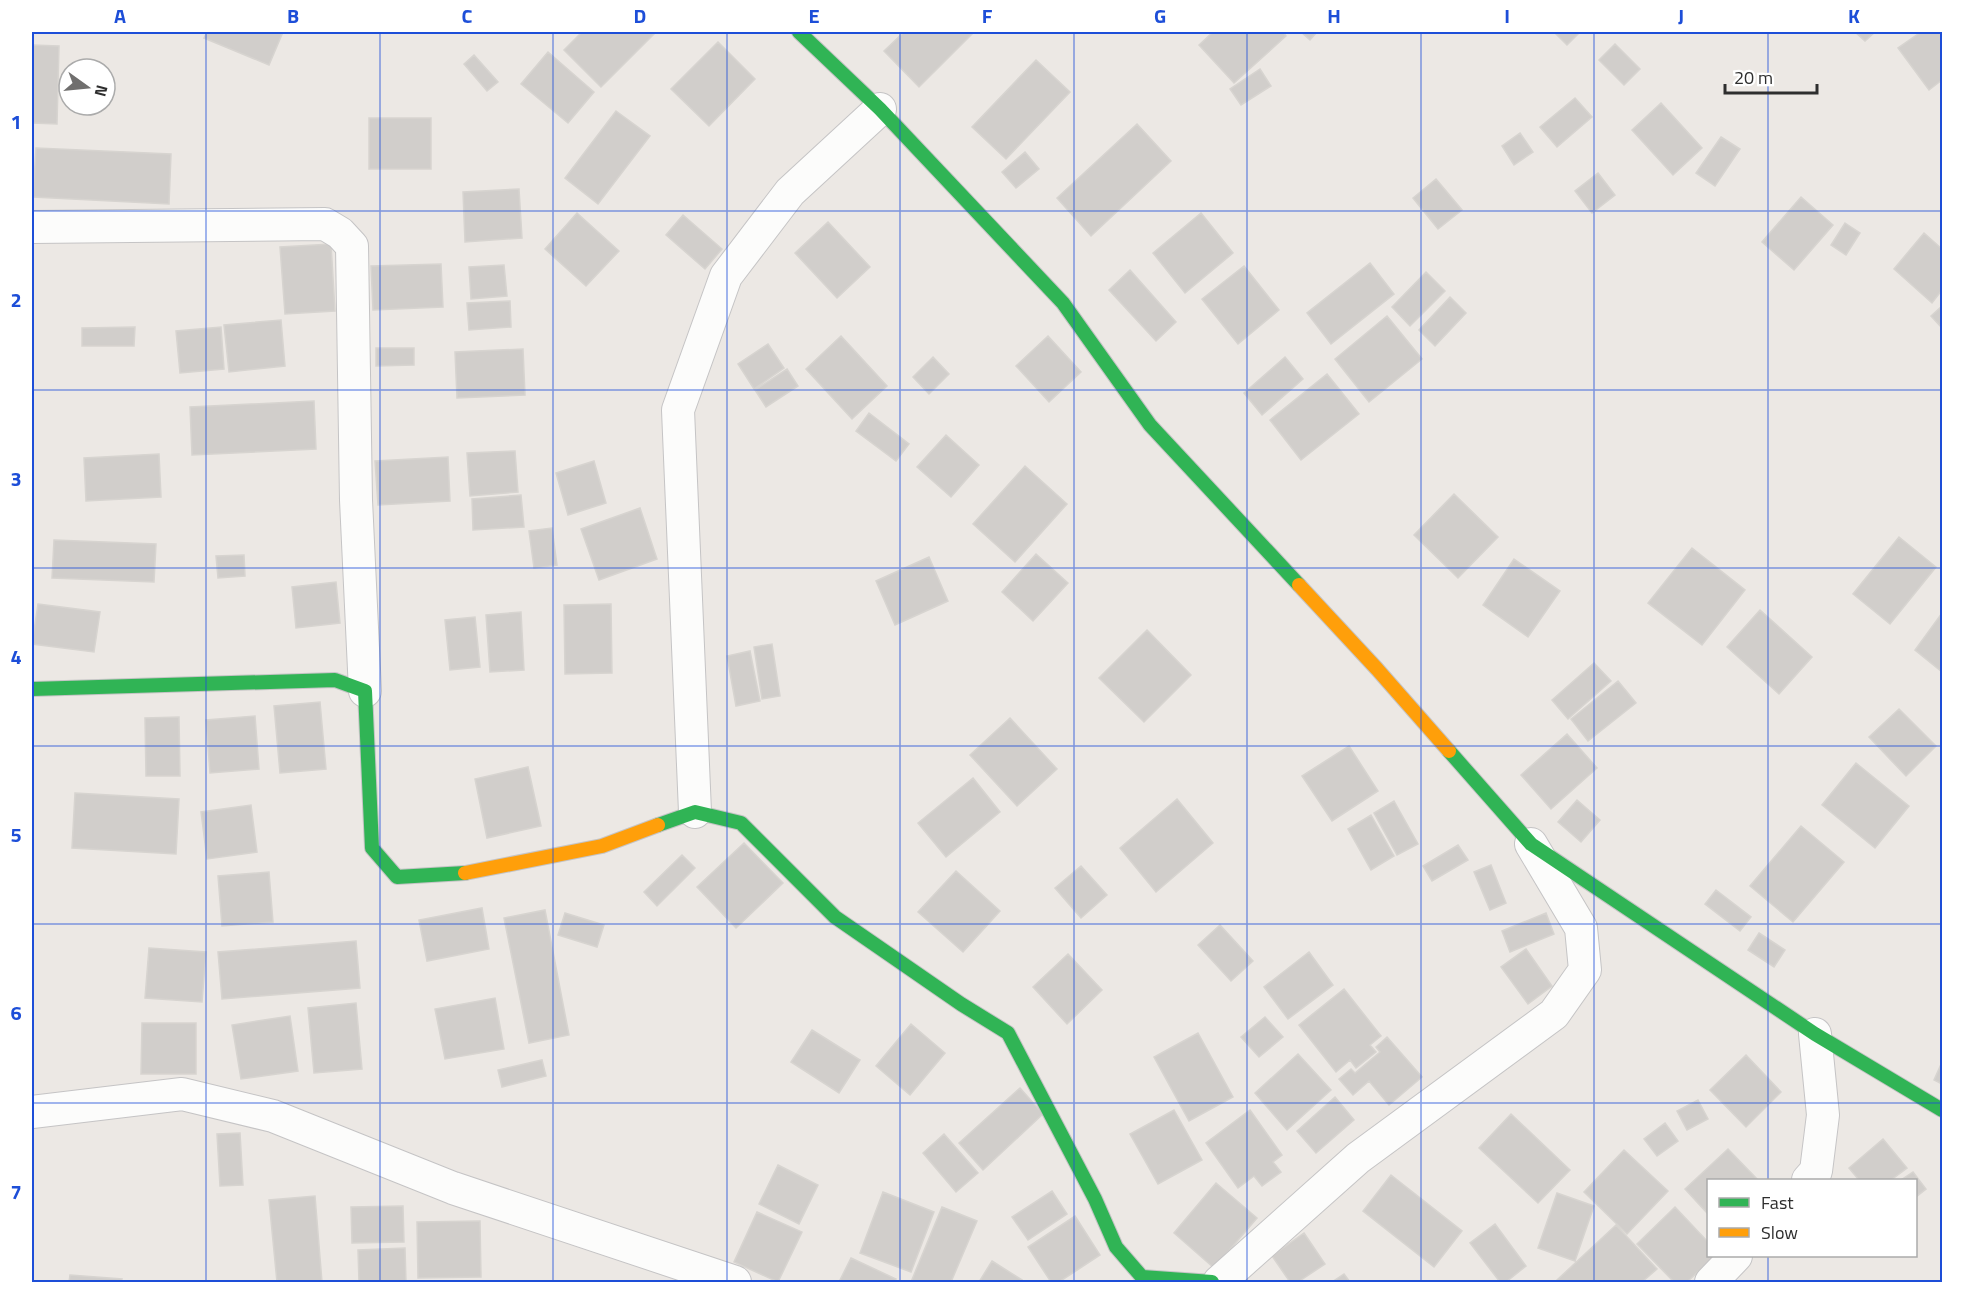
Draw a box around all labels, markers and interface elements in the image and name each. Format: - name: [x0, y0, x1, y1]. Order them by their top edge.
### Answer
- text: A: [114, 0, 126, 31]
- text: B: [287, 0, 299, 31]
- text: C: [462, 0, 473, 31]
- text: D: [634, 0, 646, 31]
- text: E: [808, 0, 820, 31]
- text: F: [982, 0, 993, 31]
- text: G: [1154, 0, 1166, 31]
- text: H: [1327, 0, 1341, 31]
- text: I: [1504, 0, 1510, 31]
- text: J: [1678, 0, 1684, 31]
- text: K: [1848, 0, 1860, 31]
- north arrow: [57, 57, 117, 117]
- scale bar: [1725, 57, 1816, 95]
- text: 20 m: [1734, 64, 1773, 91]
- text: N: [88, 82, 115, 99]
- text: 1: [10, 106, 22, 137]
- text: 2: [10, 284, 22, 315]
- text: 3: [10, 463, 22, 494]
- text: 4: [10, 641, 22, 672]
- text: 5: [10, 819, 22, 850]
- text: 6: [10, 997, 22, 1028]
- text: 7: [10, 1176, 22, 1207]
- legend: [1707, 1179, 1917, 1257]
- text: Fast: [1761, 1189, 1794, 1216]
- text: Slow: [1761, 1219, 1798, 1246]

